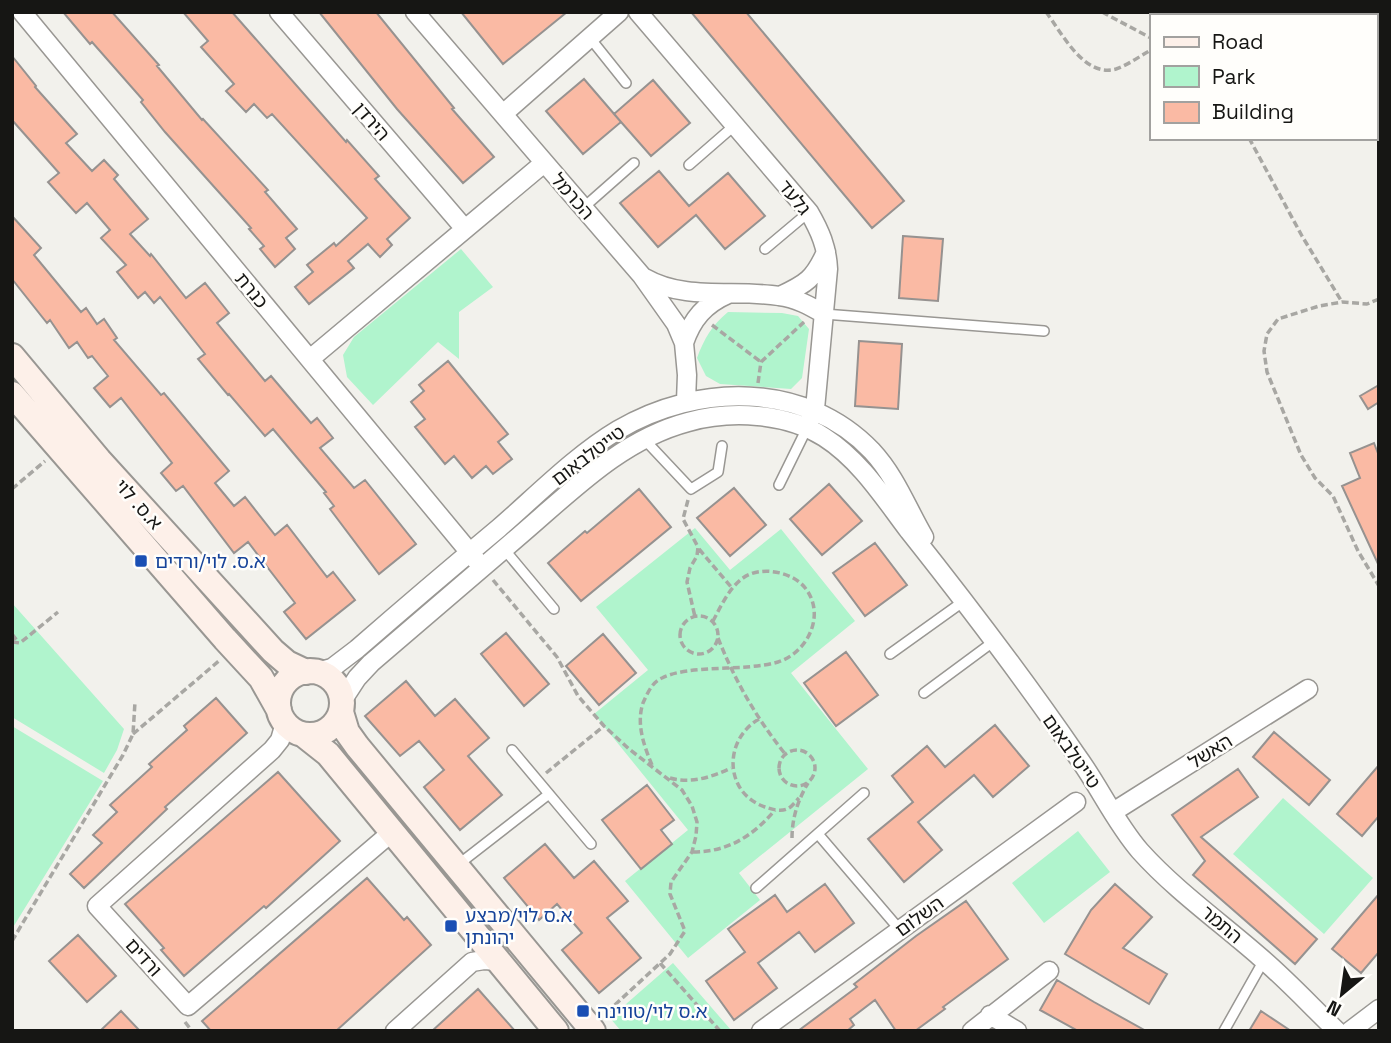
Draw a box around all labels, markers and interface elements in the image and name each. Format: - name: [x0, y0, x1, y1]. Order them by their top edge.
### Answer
- legend: [1150, 14, 1377, 140]
- text: Road: [1212, 28, 1264, 55]
- text: Park: [1212, 63, 1256, 90]
- street label: הירדן: [348, 97, 395, 146]
- text: Building: [1212, 98, 1294, 125]
- street label: הכרמל: [545, 168, 600, 225]
- street label: גלעד: [773, 175, 816, 220]
- street label: כנרת: [229, 267, 274, 313]
- street label: טייטלבאום: [547, 420, 630, 491]
- street label: א.ס. לוי: [109, 474, 168, 535]
- place label: א.ס. לוי/ורדים: [155, 549, 266, 574]
- marker: א.ס. לוי/ורדים: [133, 553, 149, 569]
- street label: טייטלבאום: [1037, 709, 1106, 794]
- street label: האשל: [1184, 728, 1237, 775]
- street label: השלום: [890, 890, 949, 942]
- street label: התמר: [1196, 900, 1248, 949]
- place label: א.ס לוי/מבצע יהונתן: [465, 903, 572, 950]
- marker: א.ס לוי/מבצע יהונתן: [443, 918, 459, 934]
- street label: ורדים: [120, 933, 168, 982]
- north arrow: [1307, 959, 1377, 1029]
- text: N: [1322, 994, 1346, 1022]
- place label: א.ס לוי/טווינה: [597, 999, 707, 1024]
- marker: א.ס לוי/טווינה: [575, 1003, 591, 1019]

